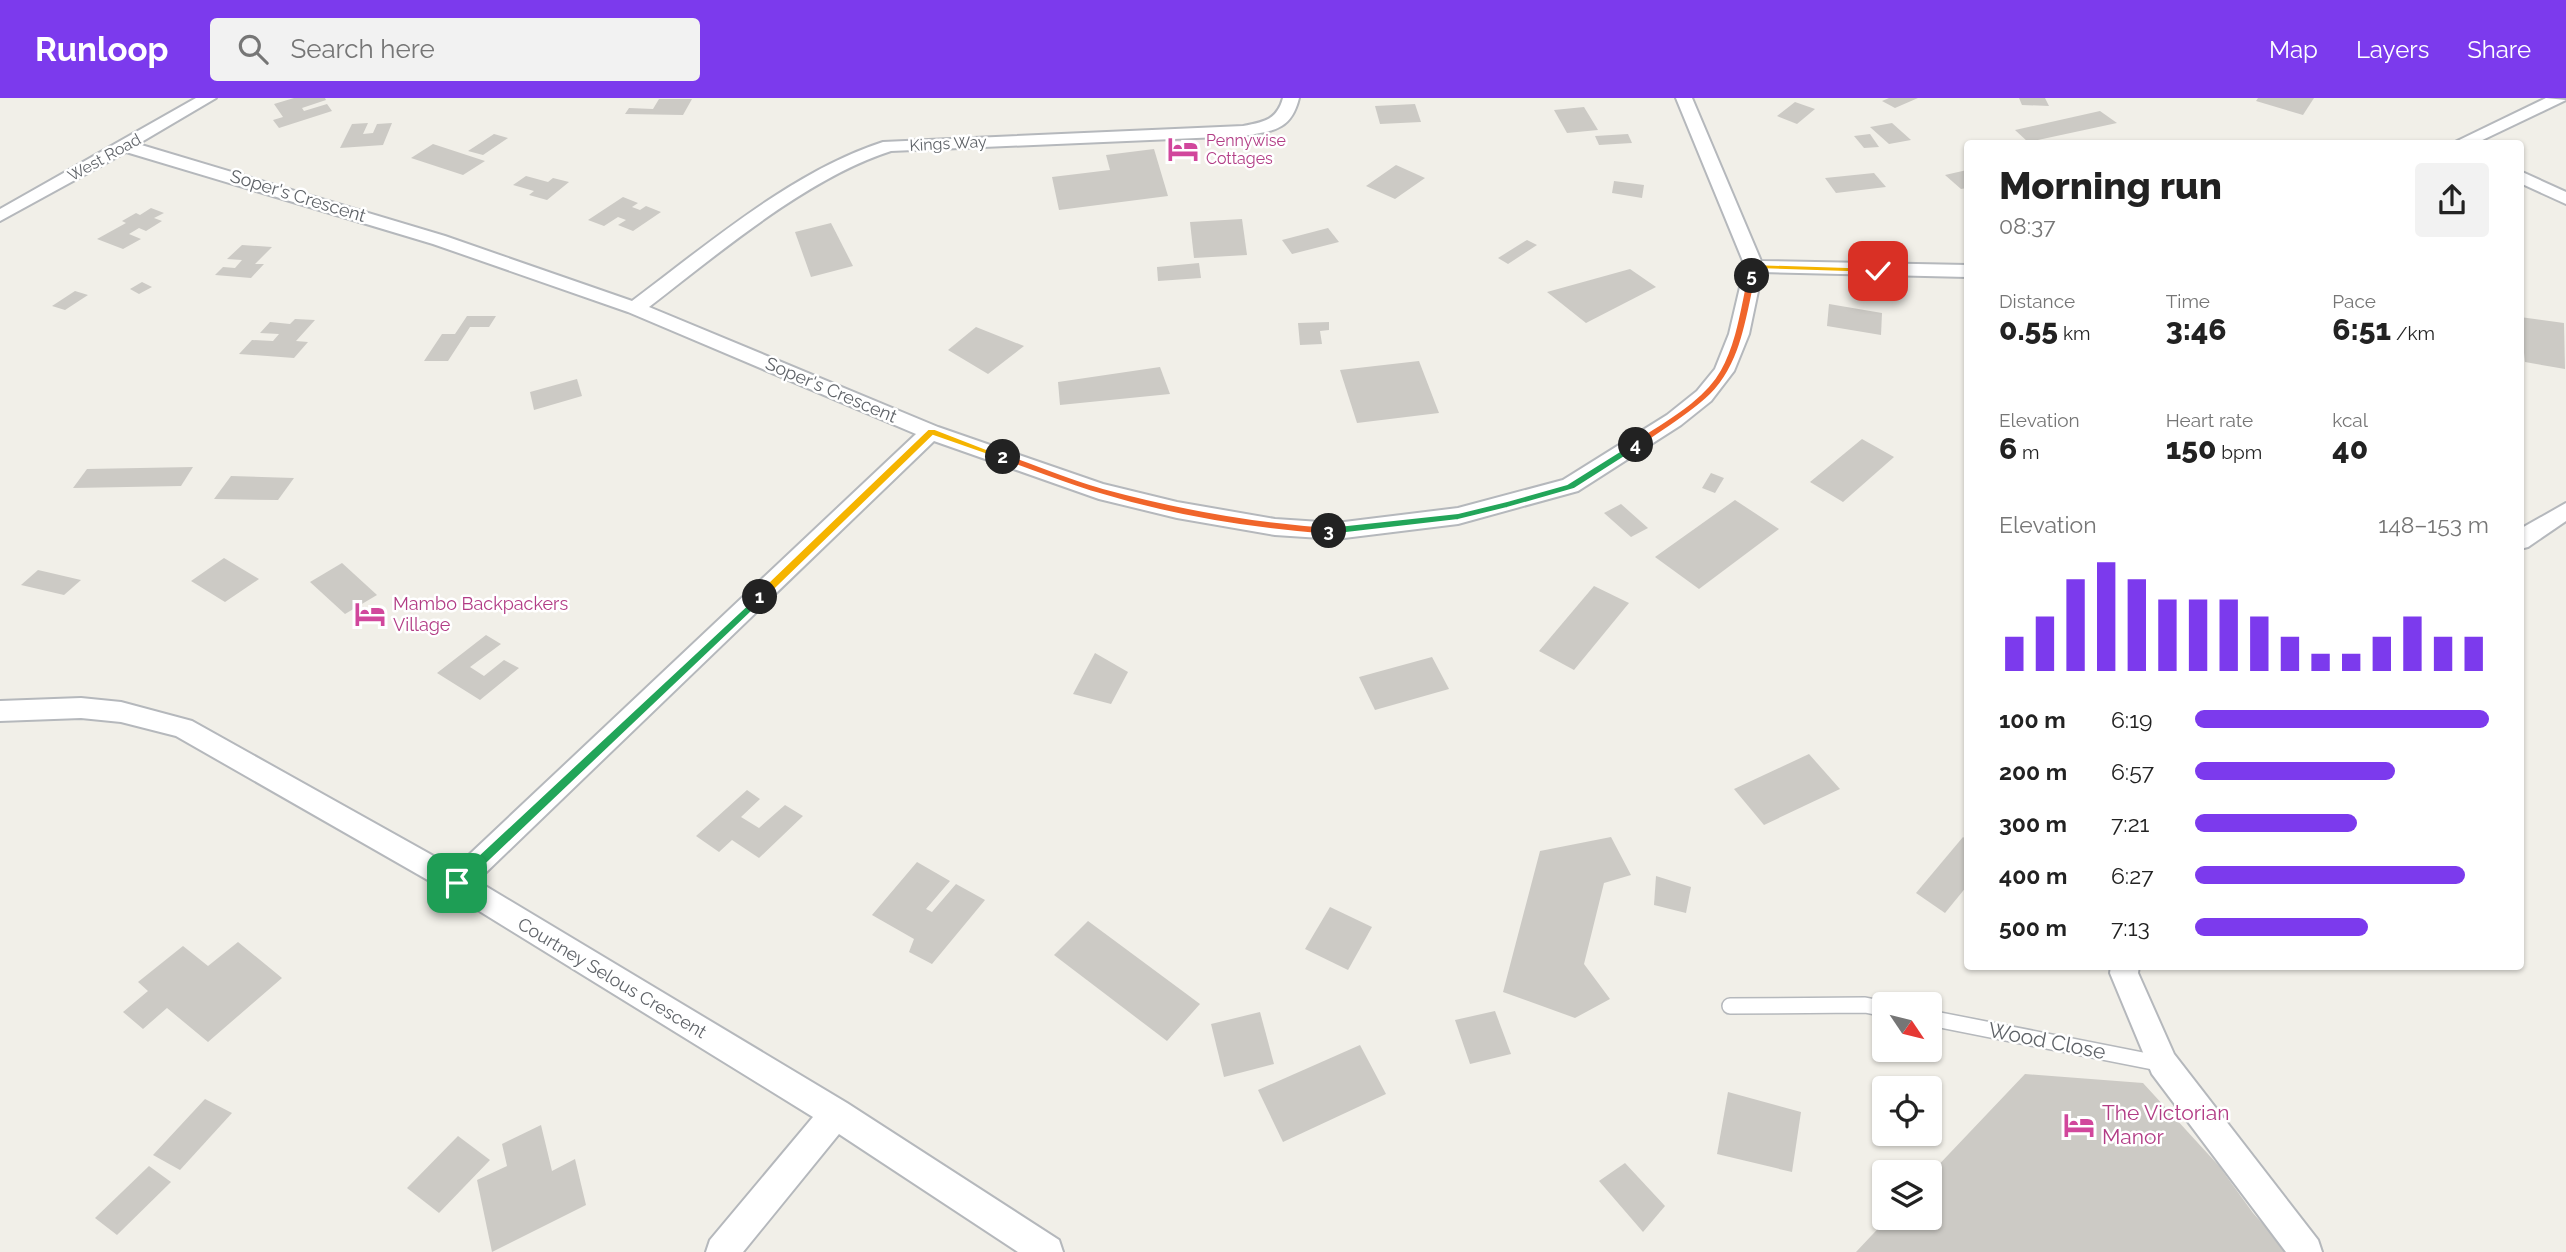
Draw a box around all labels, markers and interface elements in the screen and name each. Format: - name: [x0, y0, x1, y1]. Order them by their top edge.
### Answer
- search box: [210, 18, 700, 81]
- text: Runloop: [35, 30, 168, 69]
- icon: search: [234, 30, 272, 68]
- text: Search here: [290, 34, 435, 64]
- text: Map: [2269, 35, 2318, 64]
- text: Layers: [2356, 35, 2429, 64]
- text: Share: [2467, 35, 2531, 64]
- street label: West Road: [64, 130, 144, 185]
- place label: Pennywise Cottages: [1206, 131, 1286, 168]
- street label: Kings Way: [909, 132, 987, 155]
- hotel icon: Pennywise Cottages: [1166, 132, 1200, 166]
- text: Morning run: [1999, 163, 2222, 208]
- button: share: [2415, 163, 2489, 237]
- street label: Soper's Crescent: [228, 165, 369, 226]
- text: 08:37: [1999, 212, 2056, 239]
- pin: [1848, 241, 1908, 301]
- icon: check: [1859, 252, 1897, 290]
- pin: 5: [1734, 258, 1770, 294]
- text: 5: [1746, 264, 1757, 286]
- text: Distance: [1999, 290, 2075, 312]
- text: Time: [2166, 290, 2210, 312]
- text: Pace: [2332, 290, 2376, 312]
- text: 0.55: [1999, 312, 2058, 347]
- text: 3:46: [2166, 312, 2227, 347]
- text: 6:51: [2332, 312, 2391, 347]
- text: km: [2058, 322, 2090, 344]
- text: /km: [2391, 322, 2435, 344]
- street label: Soper's Crescent: [762, 352, 900, 427]
- text: Elevation: [1999, 409, 2080, 431]
- text: Heart rate: [2166, 409, 2253, 431]
- text: kcal: [2332, 409, 2368, 431]
- pin: 4: [1618, 428, 1654, 462]
- text: 6: [1999, 431, 2017, 466]
- text: 150: [2166, 431, 2216, 466]
- text: 40: [2332, 431, 2368, 466]
- text: 4: [1630, 433, 1641, 455]
- pin: 2: [986, 440, 1020, 474]
- text: m: [2017, 441, 2040, 463]
- text: bpm: [2216, 441, 2262, 463]
- text: 2: [997, 445, 1008, 467]
- text: Elevation: [1999, 511, 2097, 538]
- text: 148–153 m: [2378, 511, 2489, 538]
- pin: 3: [1312, 514, 1346, 548]
- text: 3: [1323, 519, 1334, 541]
- pin: 1: [742, 580, 778, 614]
- text: 1: [755, 585, 764, 607]
- place label: Mambo Backpackers Village: [393, 593, 568, 635]
- hotel icon: Mambo Backpackers Village: [353, 597, 387, 631]
- text: 100 m: [1999, 706, 2066, 733]
- text: 6:19: [2111, 706, 2153, 733]
- text: 200 m: [1999, 758, 2067, 785]
- text: 6:57: [2111, 758, 2154, 785]
- text: 300 m: [1999, 810, 2067, 837]
- text: 7:21: [2111, 810, 2149, 837]
- pin: [427, 853, 487, 913]
- text: 400 m: [1999, 862, 2067, 889]
- text: 6:27: [2111, 862, 2153, 889]
- icon: arrive: [438, 864, 476, 902]
- street label: Courtney Selous Crescent: [514, 913, 710, 1042]
- text: 500 m: [1999, 914, 2067, 941]
- text: 7:13: [2111, 914, 2150, 941]
- north arrow: [1872, 992, 1942, 1062]
- map controls: [1872, 992, 1942, 1230]
- street label: Wood Close: [1986, 1017, 2108, 1064]
- button: locate: [1872, 1076, 1942, 1146]
- place label: The Victorian Manor: [2102, 1100, 2229, 1149]
- hotel icon: The Victorian Manor: [2062, 1108, 2096, 1142]
- button: layers: [1872, 1160, 1942, 1230]

